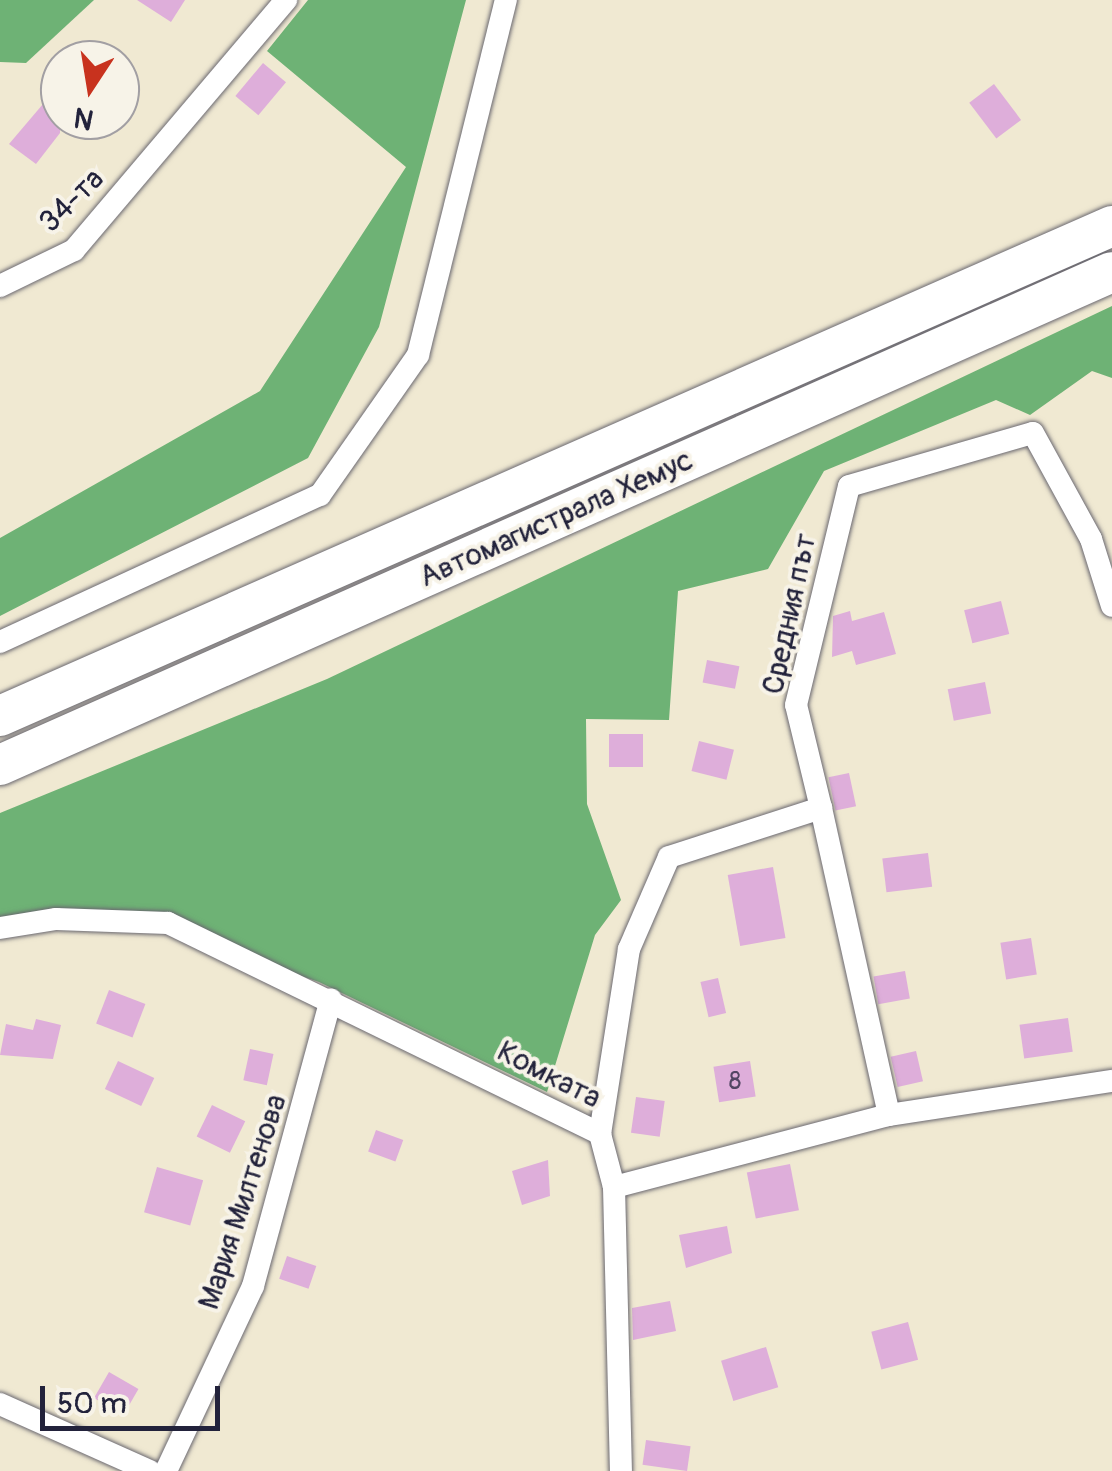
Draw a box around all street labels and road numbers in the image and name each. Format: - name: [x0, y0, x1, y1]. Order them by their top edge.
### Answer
- street label: 34-та: [32, 162, 112, 240]
- street label: Автомагистрала Хемус: [414, 442, 698, 596]
- street label: Средния път: [755, 530, 825, 698]
- street label: Комката: [491, 1034, 607, 1116]
- street label: Мария Милтенова: [191, 1090, 295, 1314]

